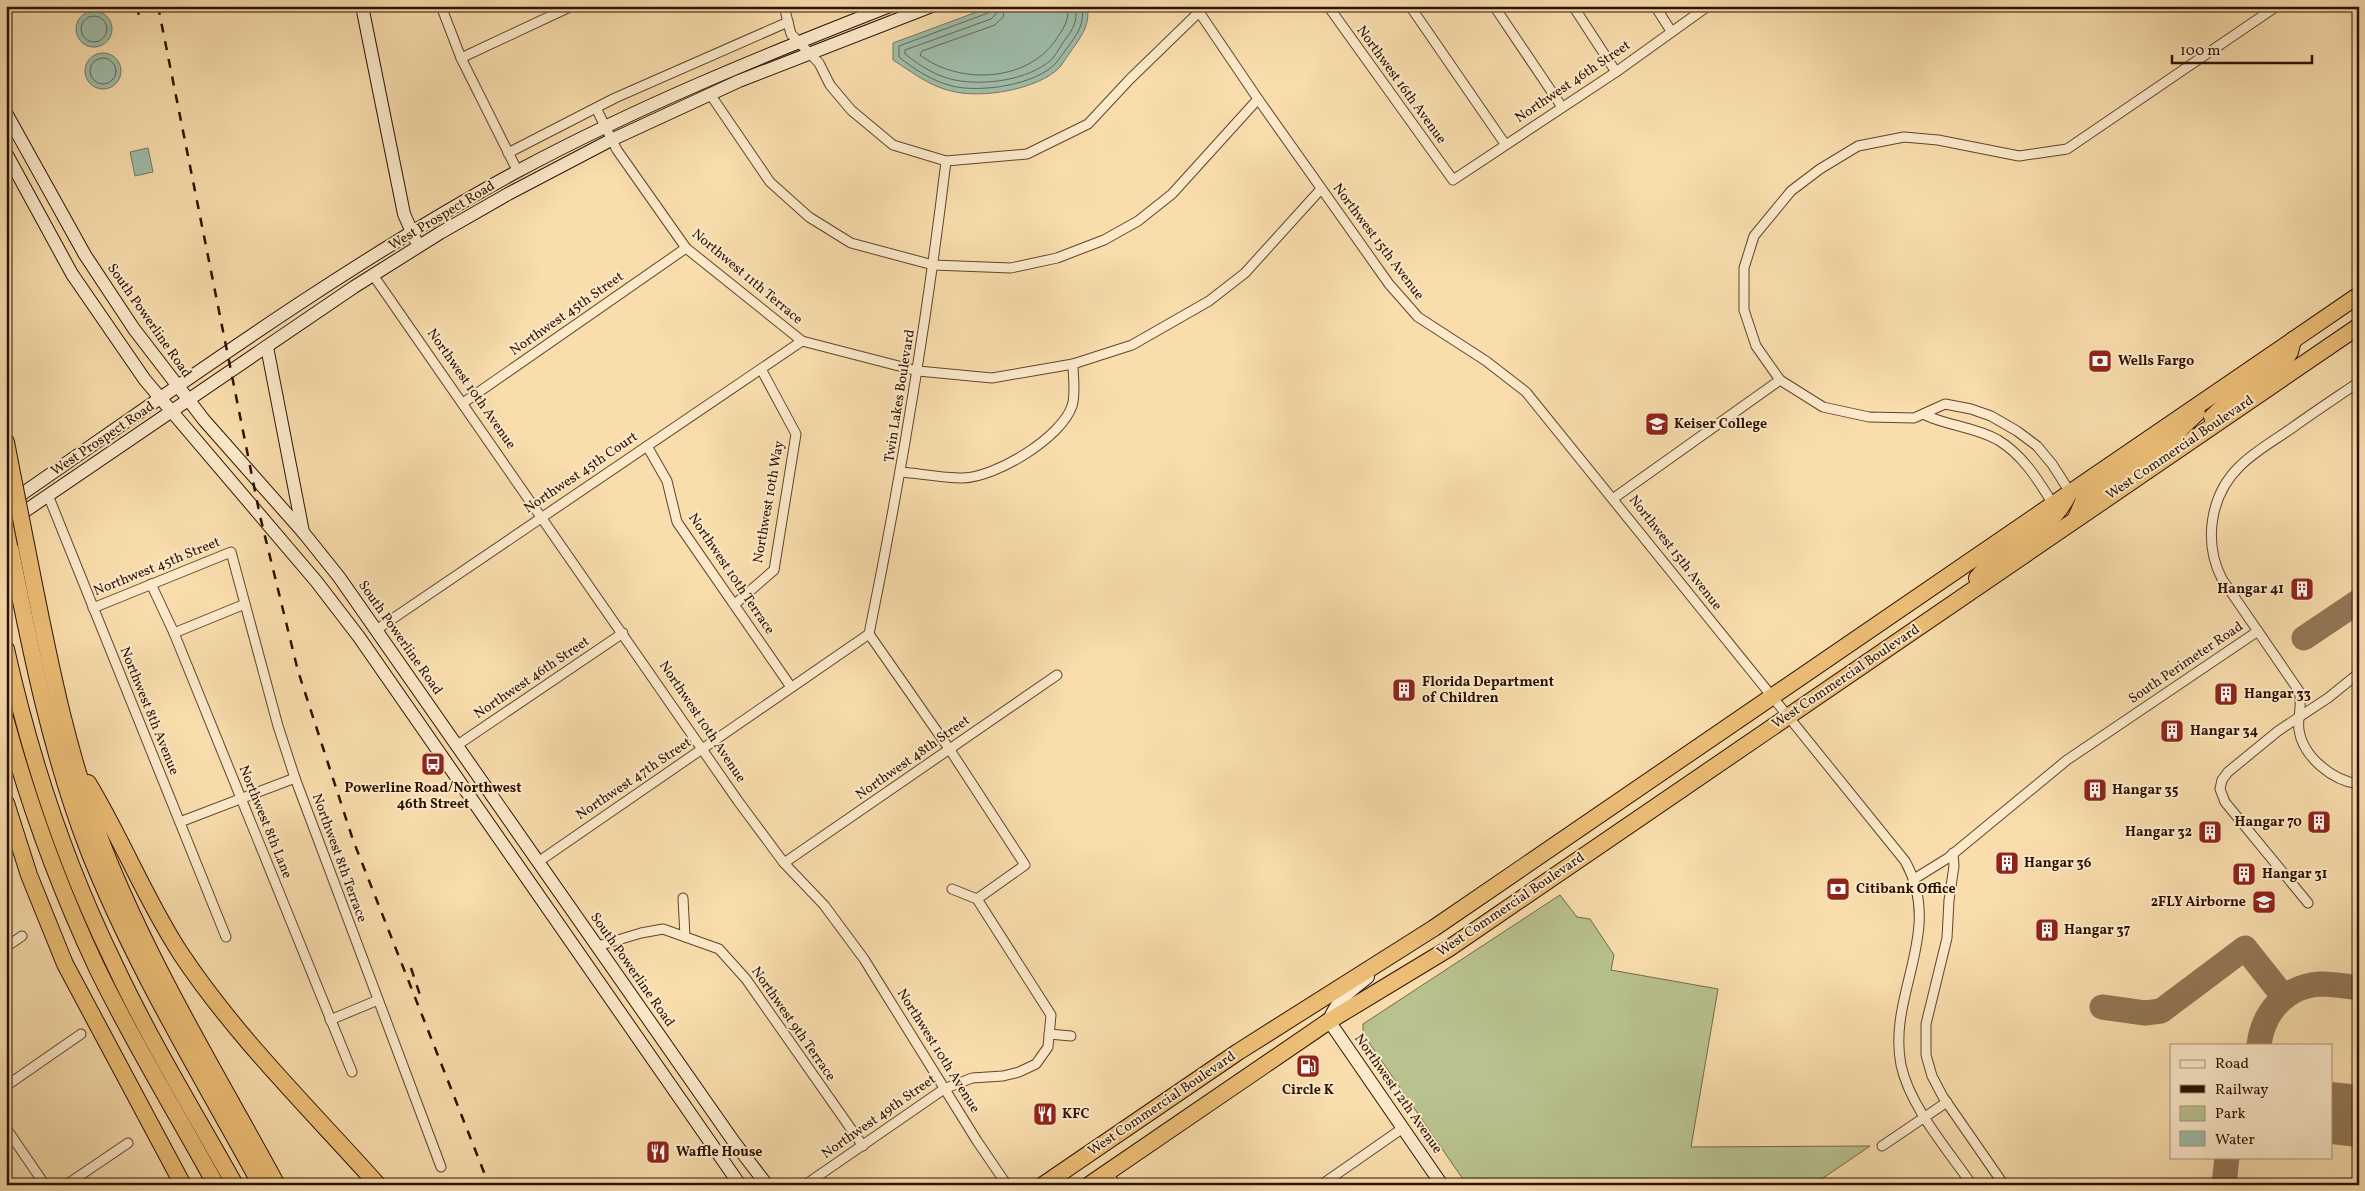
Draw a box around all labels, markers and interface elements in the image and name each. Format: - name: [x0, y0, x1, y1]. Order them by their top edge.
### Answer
- street label: Northwest 16th Avenue: [1352, 22, 1451, 148]
- scale bar: [2172, 32, 2312, 64]
- street label: Northwest 46th Street: [1512, 36, 1635, 128]
- text: 100 m: [2180, 41, 2220, 62]
- street label: West Prospect Road: [385, 177, 499, 255]
- street label: Northwest 15th Avenue: [1328, 180, 1428, 304]
- street label: Northwest 11th Terrace: [688, 225, 807, 329]
- street label: South Powerline Road: [102, 260, 196, 382]
- street label: Northwest 45th Street: [506, 267, 628, 360]
- street label: Northwest 10th Avenue: [422, 325, 520, 453]
- street label: Twin Lakes Boulevard: [880, 328, 920, 464]
- bank icon: Wells Fargo: [2087, 348, 2113, 374]
- place label: Wells Fargo: [2118, 352, 2194, 371]
- street label: West Commercial Boulevard: [2102, 391, 2258, 505]
- street label: West Prospect Road: [48, 397, 159, 481]
- school or university icon: Keiser College: [1644, 411, 1670, 437]
- place label: Keiser College: [1674, 415, 1767, 434]
- street label: Northwest 45th Court: [520, 428, 642, 518]
- street label: Northwest 10th Way: [749, 439, 789, 565]
- street label: Northwest 15th Avenue: [1624, 491, 1726, 615]
- street label: Northwest 10th Terrace: [683, 510, 779, 639]
- street label: Northwest 45th Street: [91, 533, 223, 601]
- building icon: Hangar 41: [2289, 576, 2315, 602]
- street label: South Powerline Road: [353, 577, 447, 699]
- place label: Hangar 41: [2217, 580, 2284, 599]
- street label: South Perimeter Road: [2125, 617, 2247, 708]
- street label: West Commercial Boulevard: [1768, 620, 1924, 734]
- street label: Northwest 46th Street: [471, 632, 594, 724]
- street label: Northwest 8th Avenue: [115, 644, 183, 778]
- street label: Northwest 10th Avenue: [654, 657, 750, 787]
- place label: Florida Department of Children: [1422, 673, 1554, 708]
- building icon: Florida Department of Children: [1391, 677, 1417, 703]
- building icon: Hangar 33: [2213, 681, 2239, 707]
- place label: Hangar 33: [2244, 685, 2311, 704]
- street label: Northwest 48th Street: [852, 711, 974, 805]
- building icon: Hangar 34: [2159, 718, 2185, 744]
- place label: Hangar 34: [2190, 722, 2259, 741]
- street label: Northwest 47th Street: [573, 733, 695, 825]
- bus stop icon: Powerline Road/Northwest 46th Street: [420, 751, 446, 777]
- street label: Northwest 8th Lane: [234, 763, 296, 882]
- building icon: Hangar 35: [2082, 777, 2108, 803]
- place label: Powerline Road/Northwest 46th Street: [345, 779, 521, 814]
- place label: Hangar 35: [2112, 781, 2179, 800]
- street label: Northwest 8th Terrace: [307, 791, 371, 925]
- building icon: Hangar 70: [2306, 809, 2332, 835]
- place label: Hangar 70: [2235, 813, 2302, 832]
- building icon: Hangar 32: [2197, 819, 2223, 845]
- place label: Hangar 32: [2125, 823, 2192, 842]
- street label: West Commercial Boulevard: [1433, 848, 1589, 962]
- building icon: Hangar 36: [1994, 850, 2020, 876]
- place label: Hangar 36: [2024, 854, 2092, 873]
- building icon: Hangar 31: [2231, 861, 2257, 887]
- place label: Hangar 31: [2262, 865, 2327, 884]
- bank icon: Citibank Office: [1825, 876, 1851, 902]
- place label: Citibank Office: [1856, 880, 1956, 899]
- school or university icon: 2FLY Airborne: [2251, 889, 2277, 915]
- place label: 2FLY Airborne: [2151, 893, 2246, 912]
- street label: South Powerline Road: [585, 909, 679, 1031]
- building icon: Hangar 37: [2034, 917, 2060, 943]
- place label: Hangar 37: [2064, 921, 2131, 940]
- street label: Northwest 9th Terrace: [746, 963, 840, 1085]
- street label: Northwest 10th Avenue: [892, 985, 984, 1117]
- street label: Northwest 12th Avenue: [1349, 1030, 1447, 1158]
- legend: [2170, 1044, 2332, 1158]
- street label: West Commercial Boulevard: [1084, 1047, 1240, 1161]
- fuel station icon: Circle K: [1295, 1053, 1321, 1079]
- text: Road: [2215, 1054, 2249, 1075]
- street label: Northwest 49th Street: [818, 1070, 940, 1164]
- text: Railway: [2215, 1080, 2268, 1101]
- place label: Circle K: [1282, 1081, 1334, 1100]
- restaurant icon: KFC: [1032, 1101, 1058, 1127]
- text: Park: [2215, 1104, 2246, 1125]
- place label: KFC: [1062, 1105, 1089, 1124]
- text: Water: [2215, 1130, 2255, 1151]
- restaurant icon: Waffle House: [645, 1139, 671, 1165]
- place label: Waffle House: [676, 1143, 763, 1162]

